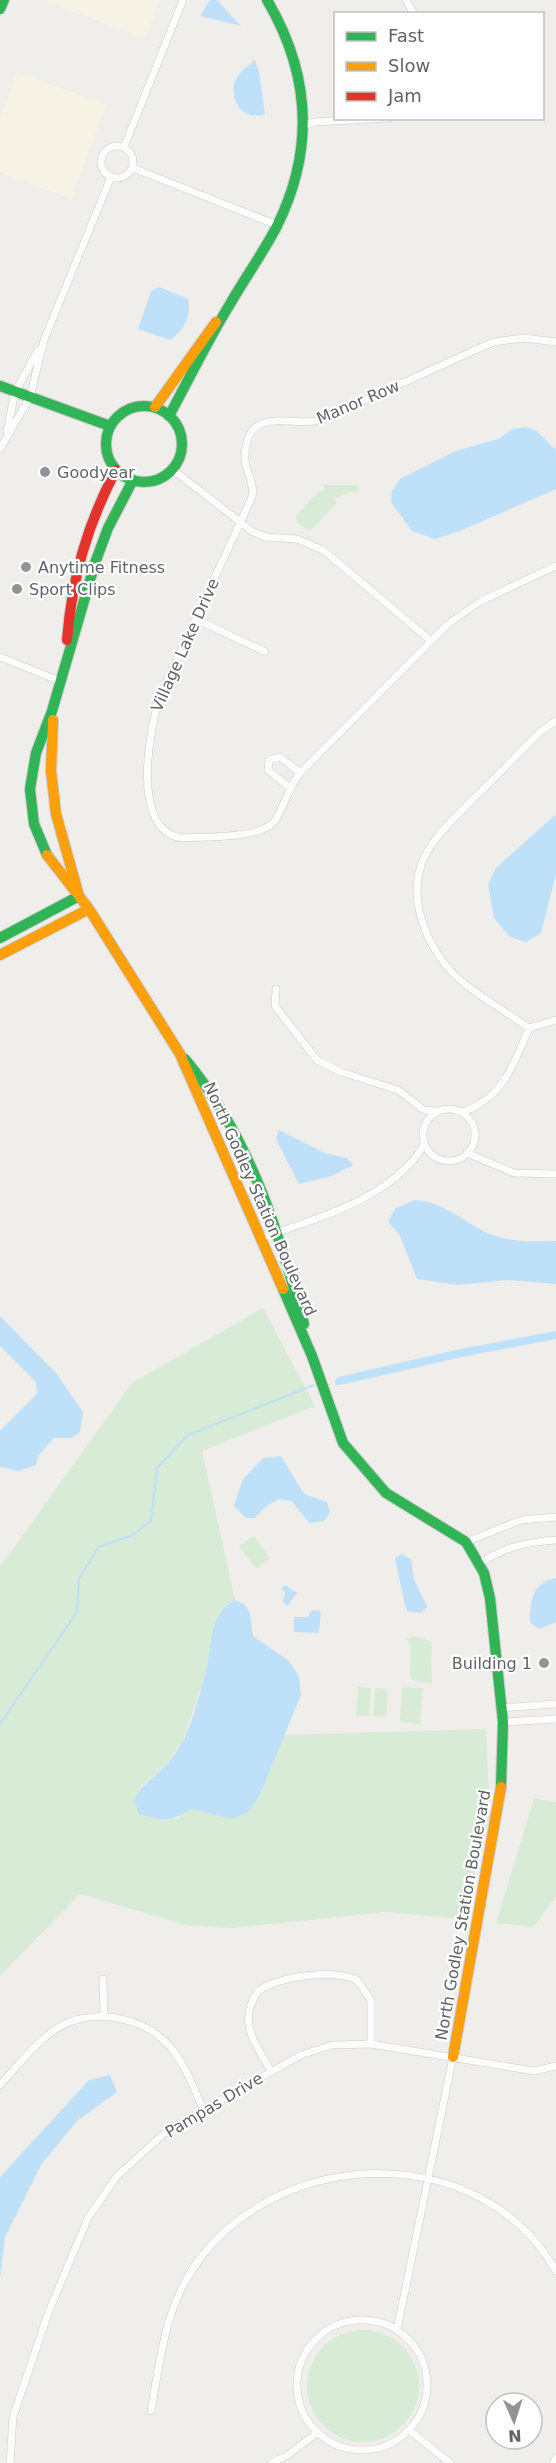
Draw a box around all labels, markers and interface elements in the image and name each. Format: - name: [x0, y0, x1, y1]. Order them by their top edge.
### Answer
- legend: [334, 12, 544, 120]
- text: Fast: [388, 25, 424, 46]
- text: Slow: [388, 55, 430, 76]
- text: Jam: [387, 85, 422, 106]
- street label: Manor Row: [314, 376, 402, 428]
- place label: Goodyear: [57, 463, 135, 482]
- marker: Goodyear: [38, 465, 52, 479]
- place label: Anytime Fitness: [38, 558, 165, 577]
- marker: Anytime Fitness: [19, 560, 33, 574]
- street label: Village Lake Drive: [147, 575, 223, 715]
- place label: Sport Clips: [29, 580, 116, 599]
- marker: Sport Clips: [10, 582, 24, 596]
- street label: North Godley Station Boulevard: [200, 1079, 320, 1319]
- place label: Building 1: [452, 1654, 532, 1673]
- marker: Building 1: [537, 1656, 551, 1670]
- street label: North Godley Station Boulevard: [432, 1788, 494, 2042]
- street label: Pampas Drive: [162, 2068, 266, 2142]
- north arrow: [484, 2391, 544, 2451]
- text: N: [508, 2426, 522, 2445]

